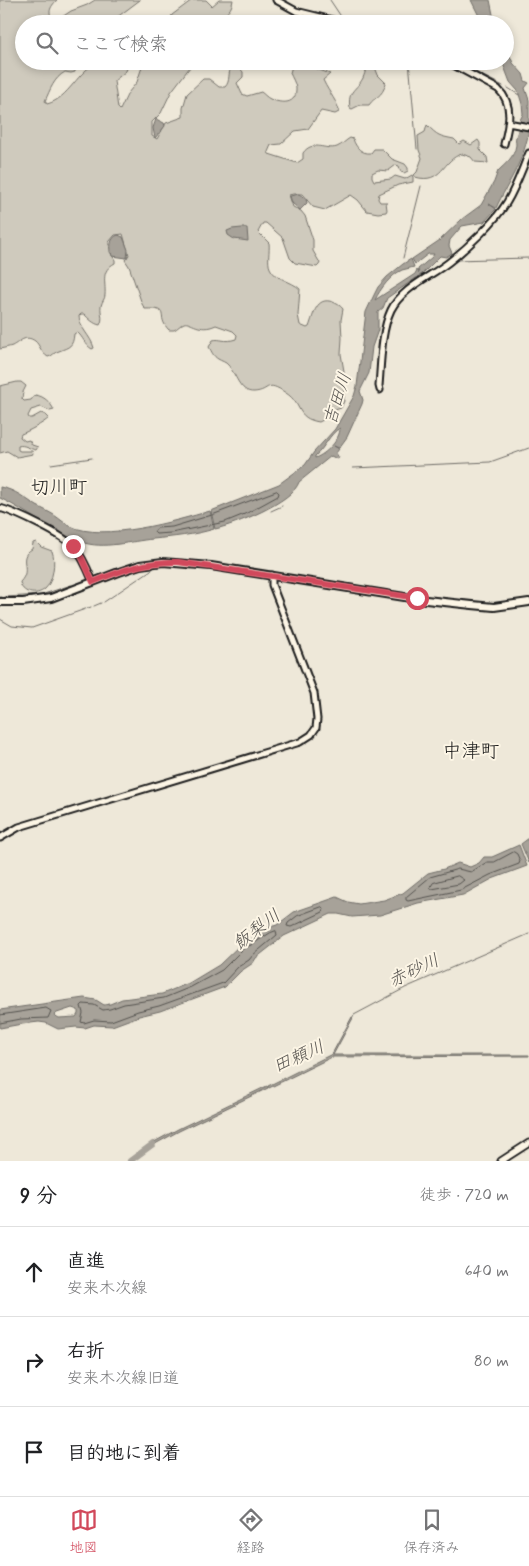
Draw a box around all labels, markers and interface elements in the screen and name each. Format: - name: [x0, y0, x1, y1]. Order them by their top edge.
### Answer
- search box: [15, 15, 514, 70]
- icon: search: [33, 29, 61, 57]
- text: ここで検索: [73, 32, 168, 57]
- water label: 吉田川: [318, 370, 358, 428]
- district label: 切川町: [30, 475, 88, 500]
- route end: [62, 535, 85, 558]
- route start: [406, 587, 429, 610]
- district label: 中津町: [442, 739, 500, 764]
- water label: 飯梨川: [228, 904, 286, 956]
- water label: 赤砂川: [384, 949, 444, 993]
- water label: 田頼川: [269, 1035, 329, 1079]
- text: 9 分: [20, 1182, 57, 1210]
- text: 徒歩 · 720 m: [420, 1185, 509, 1206]
- text: 直進: [67, 1249, 105, 1274]
- icon: ahead: [20, 1258, 48, 1286]
- text: 640 m: [464, 1261, 509, 1282]
- text: 安来木次線: [67, 1278, 147, 1299]
- text: 右折: [67, 1339, 105, 1364]
- icon: right: [20, 1348, 48, 1376]
- text: 80 m: [474, 1351, 509, 1372]
- text: 安来木次線旧道: [67, 1368, 179, 1389]
- icon: arrive: [20, 1438, 48, 1466]
- text: 目的地に到着: [67, 1441, 181, 1466]
- tab: 地図: [70, 1506, 98, 1557]
- tab: 経路: [237, 1506, 265, 1557]
- tab: 保存済み: [404, 1506, 460, 1557]

